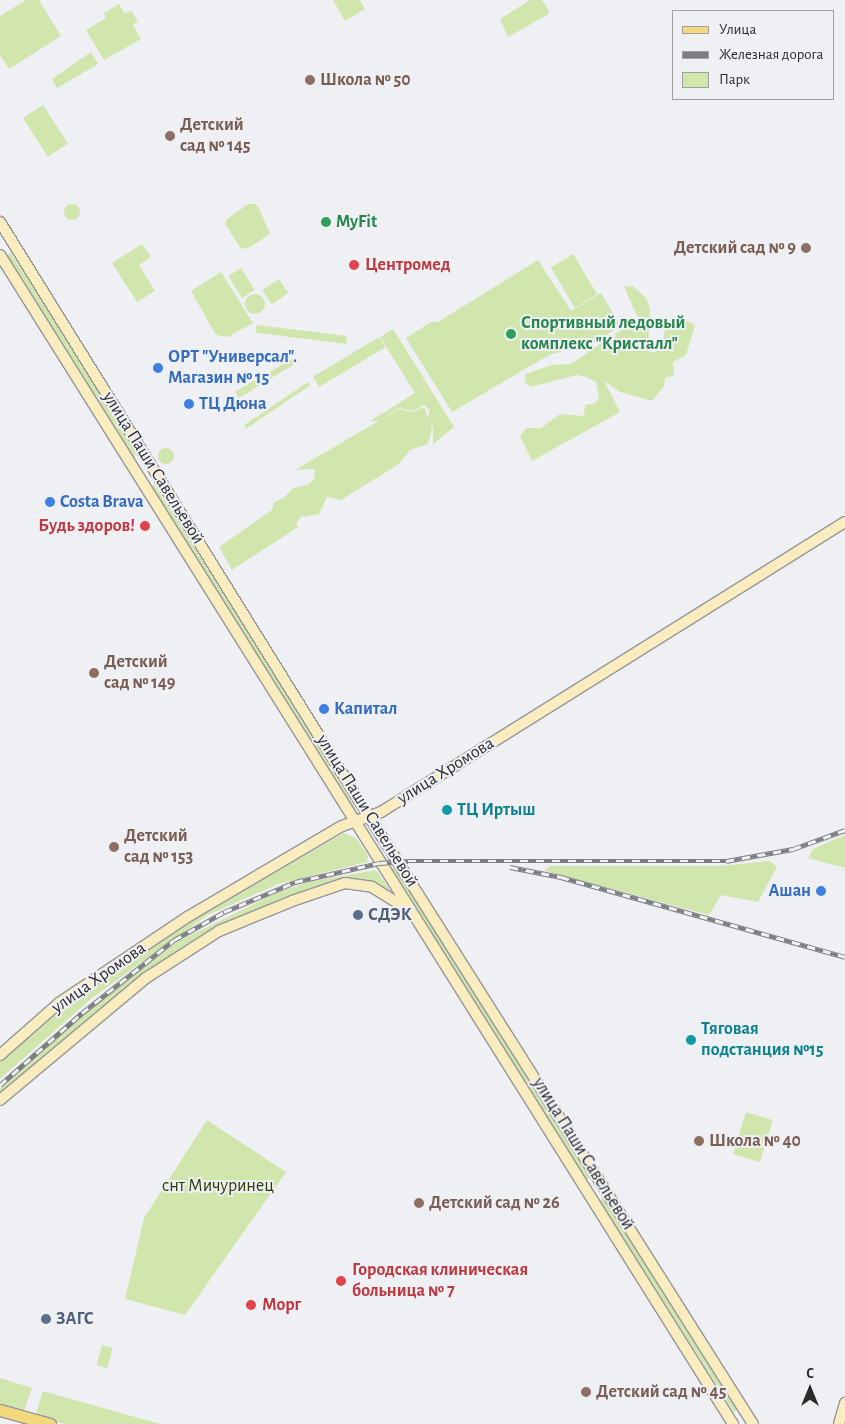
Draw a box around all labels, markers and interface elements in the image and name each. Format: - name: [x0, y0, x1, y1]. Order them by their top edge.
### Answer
- legend: [672, 10, 835, 100]
- text: Улица: [719, 22, 756, 37]
- text: Железная дорога: [719, 47, 823, 62]
- place label: Школа № 50: [320, 69, 411, 91]
- text: Парк: [719, 72, 750, 87]
- marker: Школа № 50: [304, 74, 316, 86]
- place label: Детский сад № 145: [180, 115, 251, 158]
- marker: Детский сад № 145: [164, 130, 176, 142]
- place label: MyFit: [336, 211, 377, 233]
- marker: MyFit: [320, 216, 332, 228]
- place label: Детский сад № 9: [674, 237, 796, 259]
- marker: Детский сад № 9: [800, 242, 812, 254]
- place label: Центромед: [365, 254, 451, 276]
- marker: Центромед: [347, 258, 361, 272]
- place label: Спортивный ледовый комплекс "Кристалл": [521, 313, 685, 356]
- marker: Спортивный ледовый комплекс "Кристалл": [505, 328, 517, 340]
- place label: ОРТ "Универсал". Магазин № 15: [168, 347, 297, 389]
- marker: ОРТ "Универсал". Магазин № 15: [152, 362, 164, 374]
- street label: улица Паши Савельевой: [97, 388, 209, 548]
- place label: ТЦ Дюна: [199, 393, 267, 415]
- marker: ТЦ Дюна: [183, 398, 195, 410]
- place label: Costa Brava: [60, 491, 144, 513]
- marker: Costa Brava: [44, 496, 56, 508]
- place label: Будь здоров!: [38, 515, 135, 537]
- marker: Будь здоров!: [139, 520, 151, 532]
- place label: Детский сад № 149: [104, 652, 176, 694]
- marker: Детский сад № 149: [88, 667, 100, 679]
- place label: Капитал: [334, 698, 397, 720]
- marker: Капитал: [318, 703, 330, 715]
- street label: улица Паши Савельевой: [311, 731, 423, 891]
- street label: улица Хромова: [394, 733, 498, 809]
- place label: ТЦ Иртыш: [457, 799, 536, 821]
- marker: ТЦ Иртыш: [441, 804, 453, 816]
- place label: Детский сад № 153: [124, 826, 193, 869]
- marker: Детский сад № 153: [108, 841, 120, 853]
- place label: Ашан: [769, 880, 811, 902]
- marker: Ашан: [815, 885, 827, 897]
- place label: СДЭК: [368, 904, 412, 926]
- marker: СДЭК: [352, 909, 364, 921]
- street label: улица Хромова: [48, 938, 150, 1018]
- place label: Тяговая подстанция №15: [701, 1019, 824, 1062]
- marker: Тяговая подстанция №15: [685, 1034, 697, 1046]
- street label: улица Паши Савельевой: [527, 1074, 639, 1234]
- place label: Школа № 40: [709, 1130, 801, 1152]
- marker: Школа № 40: [693, 1135, 705, 1147]
- park label: снт Мичуринец: [162, 1175, 274, 1197]
- place label: Детский сад № 26: [429, 1192, 560, 1214]
- marker: Детский сад № 26: [413, 1197, 425, 1209]
- place label: Городская клиническая больница № 7: [352, 1260, 528, 1302]
- marker: Городская клиническая больница № 7: [334, 1274, 348, 1288]
- place label: Морг: [262, 1294, 301, 1316]
- marker: Морг: [244, 1298, 258, 1312]
- place label: ЗАГС: [56, 1308, 94, 1330]
- marker: ЗАГС: [40, 1313, 52, 1325]
- north arrow: [785, 1364, 835, 1414]
- text: С: [806, 1367, 814, 1381]
- place label: Детский сад № 45: [596, 1381, 726, 1403]
- marker: Детский сад № 45: [580, 1386, 592, 1398]

